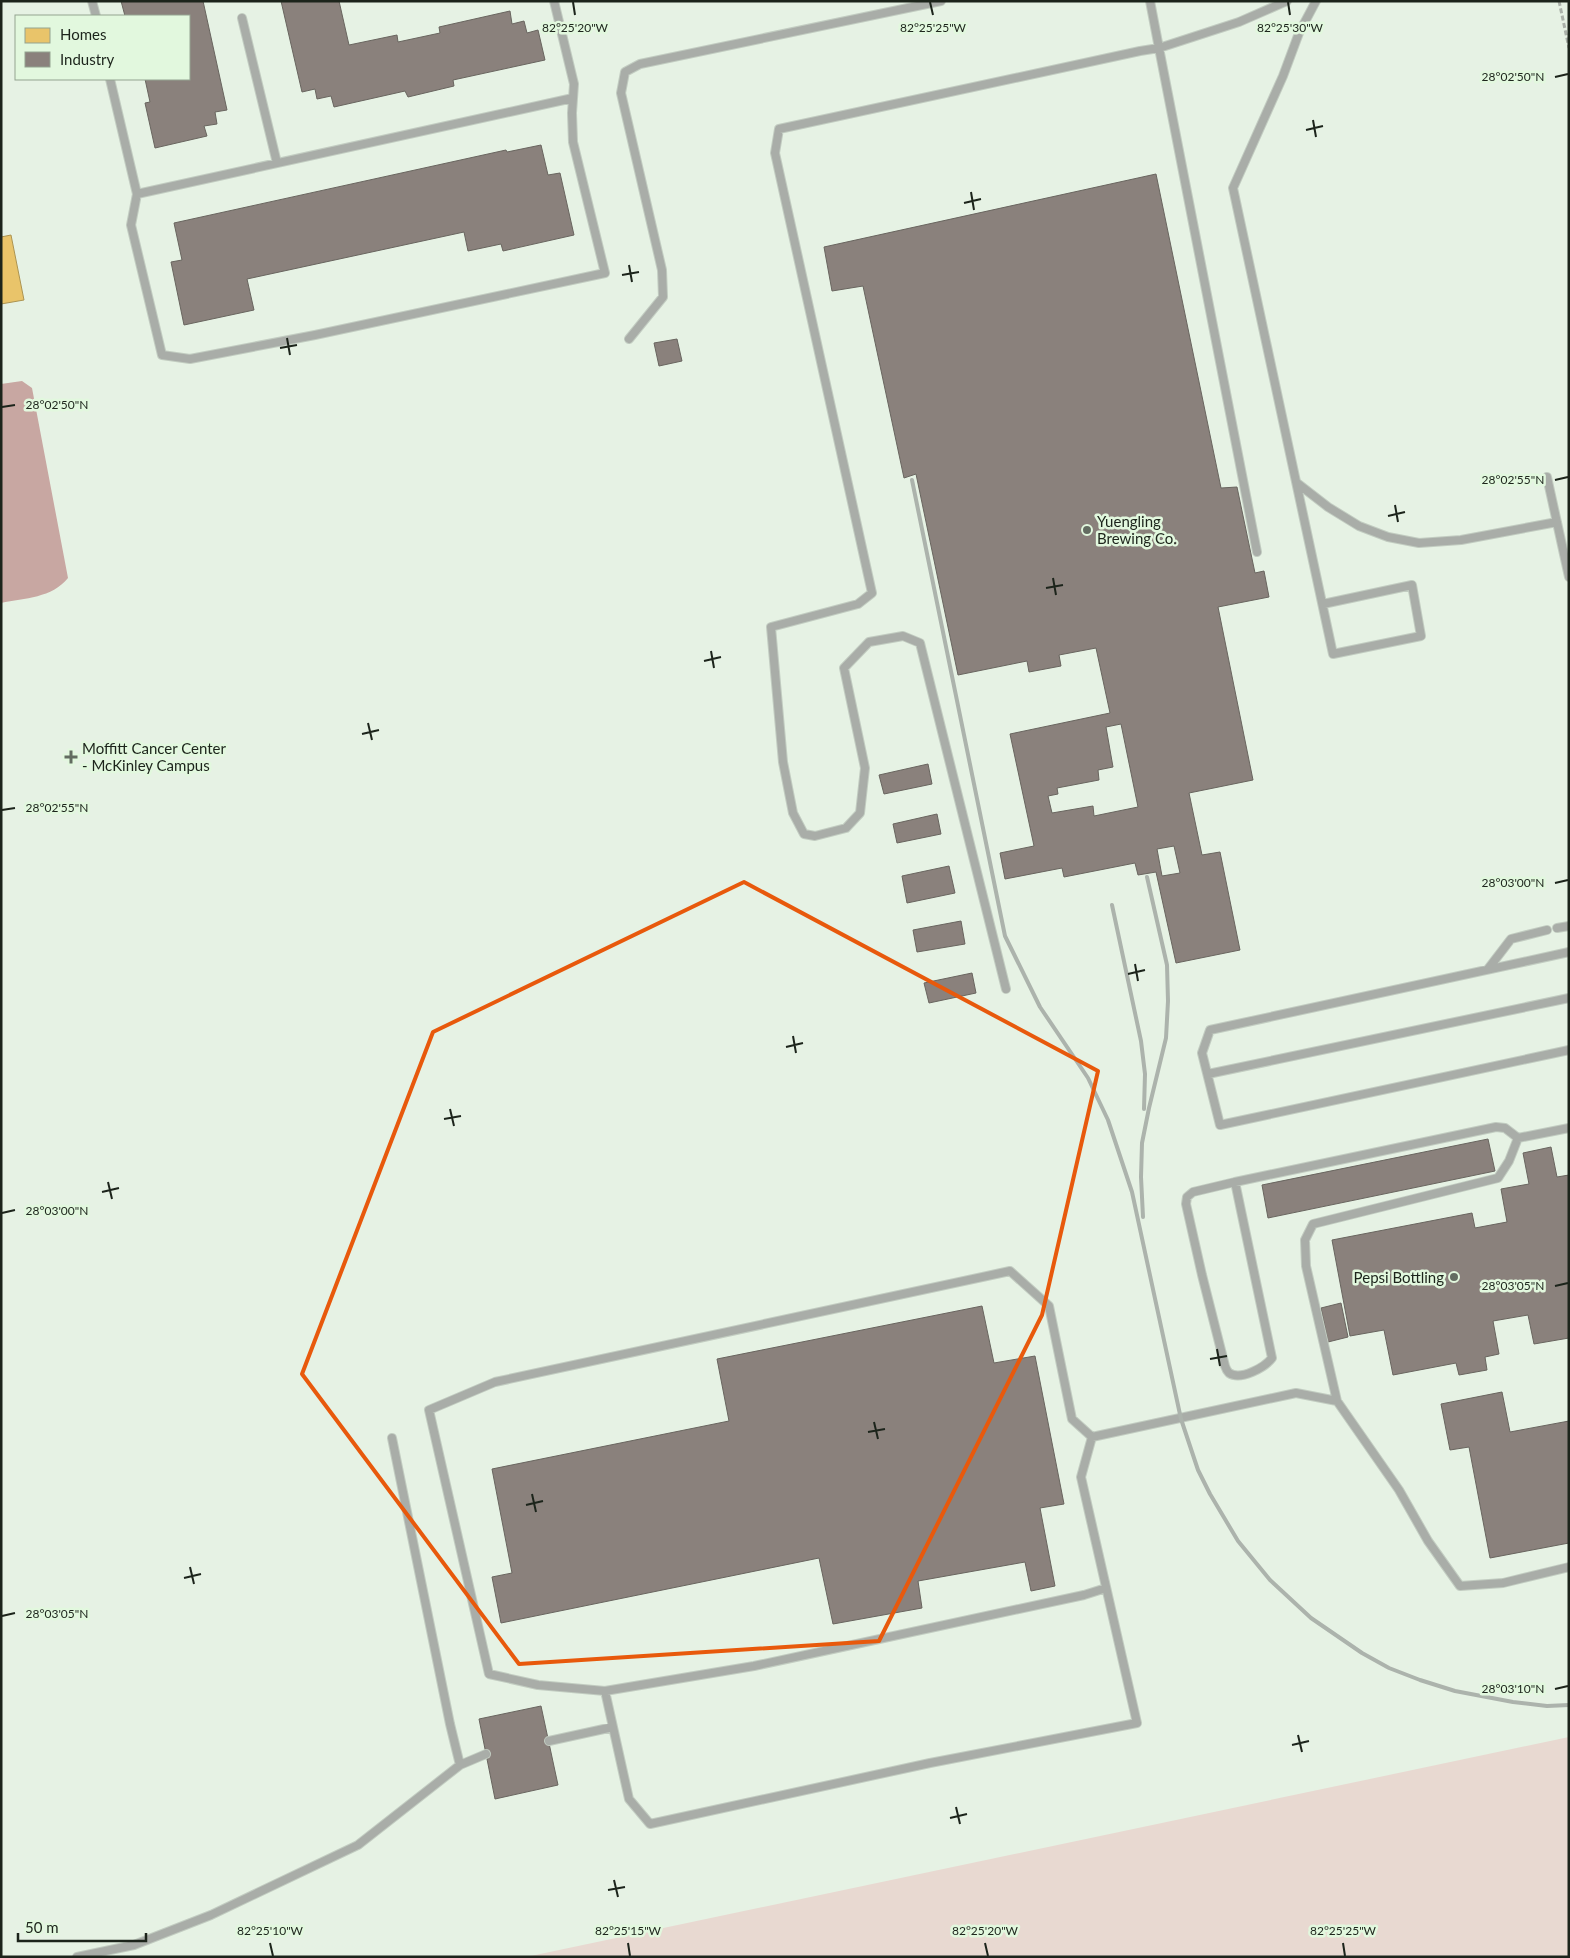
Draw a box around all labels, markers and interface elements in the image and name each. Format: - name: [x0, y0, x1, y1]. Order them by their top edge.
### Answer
- legend: [15, 15, 190, 80]
- text: 82°25'20"W: [542, 20, 609, 35]
- text: 82°25'25"W: [900, 20, 967, 35]
- text: 82°25'30"W: [1257, 20, 1324, 35]
- text: Homes: [60, 25, 106, 43]
- text: Industry: [60, 50, 115, 68]
- text: 28°02'50"N: [1482, 69, 1544, 84]
- text: 28°02'50"N: [26, 397, 88, 412]
- text: 28°02'55"N: [1482, 472, 1544, 487]
- place label: Yuengling Brewing Co.: [1097, 512, 1177, 547]
- marker: Yuengling Brewing Co.: [1081, 524, 1093, 536]
- place label: Moffitt Cancer Center - McKinley Campus: [82, 739, 227, 774]
- marker: Moffitt Cancer Center - McKinley Campus: [64, 750, 78, 764]
- text: 28°02'55"N: [26, 800, 88, 815]
- text: 28°03'00"N: [1482, 875, 1544, 890]
- text: 28°03'00"N: [26, 1203, 88, 1218]
- place label: Pepsi Bottling: [1354, 1268, 1444, 1286]
- marker: Pepsi Bottling: [1448, 1271, 1460, 1283]
- text: 28°03'05"N: [1482, 1278, 1544, 1293]
- text: 28°03'05"N: [26, 1606, 88, 1621]
- text: 28°03'10"N: [1482, 1681, 1544, 1696]
- scale bar: [18, 1910, 145, 1942]
- text: 50 m: [25, 1918, 59, 1936]
- text: 82°25'10"W: [237, 1923, 304, 1938]
- text: 82°25'15"W: [595, 1923, 662, 1938]
- text: 82°25'20"W: [952, 1923, 1019, 1938]
- text: 82°25'25"W: [1310, 1923, 1377, 1938]

